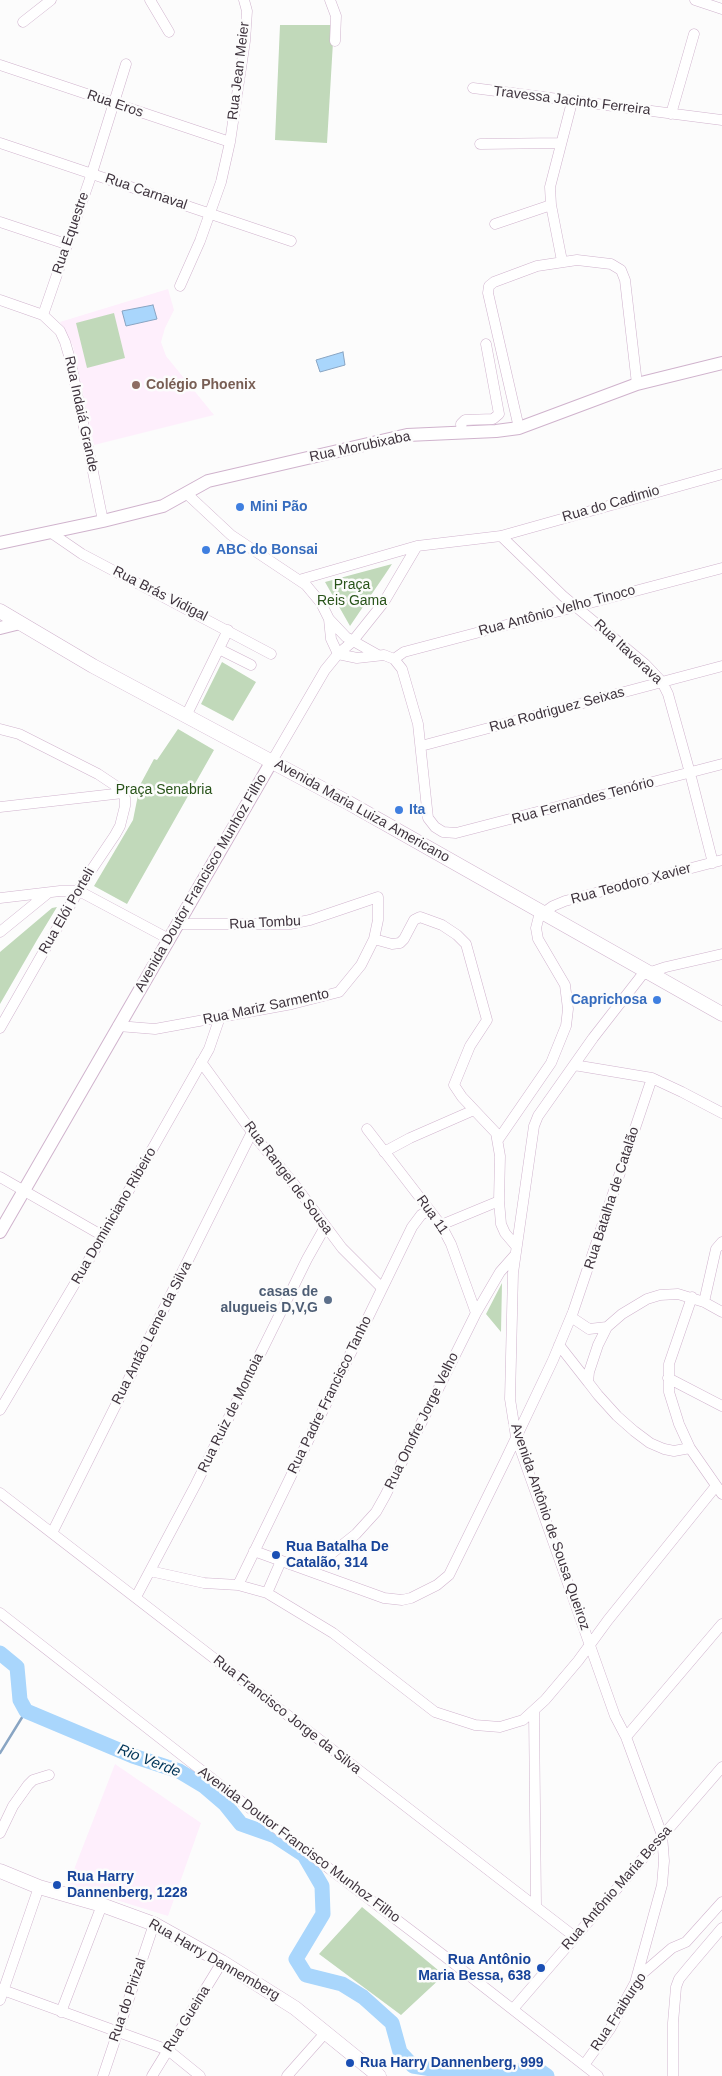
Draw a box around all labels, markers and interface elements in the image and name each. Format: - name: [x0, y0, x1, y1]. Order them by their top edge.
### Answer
- street label: Rua Jean Meier: [225, 21, 253, 121]
- street label: Travessa Jacinto Ferreira: [492, 83, 652, 119]
- street label: Rua Eros: [85, 87, 145, 121]
- street label: Rua Carnaval: [103, 170, 189, 214]
- street label: Rua Equestre: [49, 190, 93, 276]
- street label: Rua Indaiá Grande: [60, 354, 102, 474]
- place label: Colégio Phoenix: [146, 377, 256, 393]
- marker: Colégio Phoenix: [130, 379, 142, 391]
- street label: Rua Morubixaba: [308, 428, 412, 466]
- street label: Rua do Cadimio: [560, 482, 662, 526]
- place label: Mini Pão: [250, 499, 308, 515]
- marker: Mini Pão: [234, 501, 246, 513]
- place label: ABC do Bonsai: [216, 542, 318, 558]
- marker: ABC do Bonsai: [200, 544, 212, 556]
- street label: Rua Brás Vidigal: [110, 563, 210, 625]
- park label: Praça Reis Gama: [317, 577, 387, 610]
- street label: Rua Antônio Velho Tinoco: [477, 582, 637, 640]
- street label: Rua Itaverava: [590, 616, 666, 688]
- street label: Rua Rodriguez Seixas: [488, 684, 626, 736]
- street label: Avenida Maria Luiza Americano: [272, 756, 452, 866]
- street label: Avenida Doutor Francisco Munhoz Filho: [132, 771, 270, 995]
- street label: Rua Fernandes Tenório: [510, 774, 656, 828]
- park label: Praça Senabria: [116, 782, 212, 798]
- place label: Ita: [409, 802, 425, 818]
- marker: Ita: [393, 804, 405, 816]
- street label: Rua Teodoro Xavier: [569, 860, 693, 908]
- street label: Rua Elói Porteli: [36, 865, 98, 957]
- street label: Rua Tombu: [229, 913, 301, 933]
- street label: Rua Mariz Sarmento: [201, 985, 331, 1029]
- place label: Caprichosa: [571, 992, 647, 1008]
- marker: Caprichosa: [651, 994, 663, 1006]
- street label: Rua Rangel de Sousa: [240, 1118, 336, 1238]
- street label: Rua Batalha de Catalão: [581, 1125, 643, 1271]
- street label: Rua Dominiciano Ribeiro: [68, 1145, 160, 1287]
- street label: Rua 11: [412, 1192, 452, 1238]
- street label: Rua Antão Leme da Silva: [108, 1258, 196, 1408]
- place label: casas de alugueis D,V,G: [220, 1284, 318, 1316]
- marker: casas de alugueis D,V,G: [322, 1294, 334, 1306]
- street label: Rua Padre Francisco Tanho: [284, 1313, 376, 1477]
- street label: Rua Onofre Jorge Velho: [382, 1350, 462, 1492]
- street label: Rua Ruiz de Montoia: [195, 1351, 267, 1475]
- street label: Avenida Antônio de Sousa Queiroz: [507, 1421, 593, 1633]
- place label: Rua Batalha De Catalão, 314: [286, 1539, 389, 1571]
- marker: Rua Batalha De Catalão, 314: [270, 1549, 282, 1561]
- street label: Rua Francisco Jorge da Silva: [210, 1652, 364, 1778]
- water label: Rio Verde: [115, 1741, 183, 1781]
- street label: Avenida Doutor Francisco Munhoz Filho: [195, 1763, 403, 1927]
- street label: Rua Antônio Maria Bessa: [559, 1823, 675, 1953]
- place label: Rua Harry Dannenberg, 1228: [67, 1869, 188, 1901]
- marker: Rua Harry Dannenberg, 1228: [51, 1879, 63, 1891]
- street label: Rua Harry Dannemberg: [145, 1916, 283, 2004]
- place label: Rua Antônio Maria Bessa, 638: [418, 1952, 531, 1984]
- street label: Rua do Pirizal: [106, 1956, 150, 2044]
- marker: Rua Antônio Maria Bessa, 638: [535, 1962, 547, 1974]
- street label: Rua Fraiburgo: [588, 1970, 650, 2054]
- street label: Rua Gueina: [160, 1983, 214, 2055]
- place label: Rua Harry Dannenberg, 999: [360, 2055, 544, 2071]
- marker: Rua Harry Dannenberg, 999: [344, 2057, 356, 2069]

